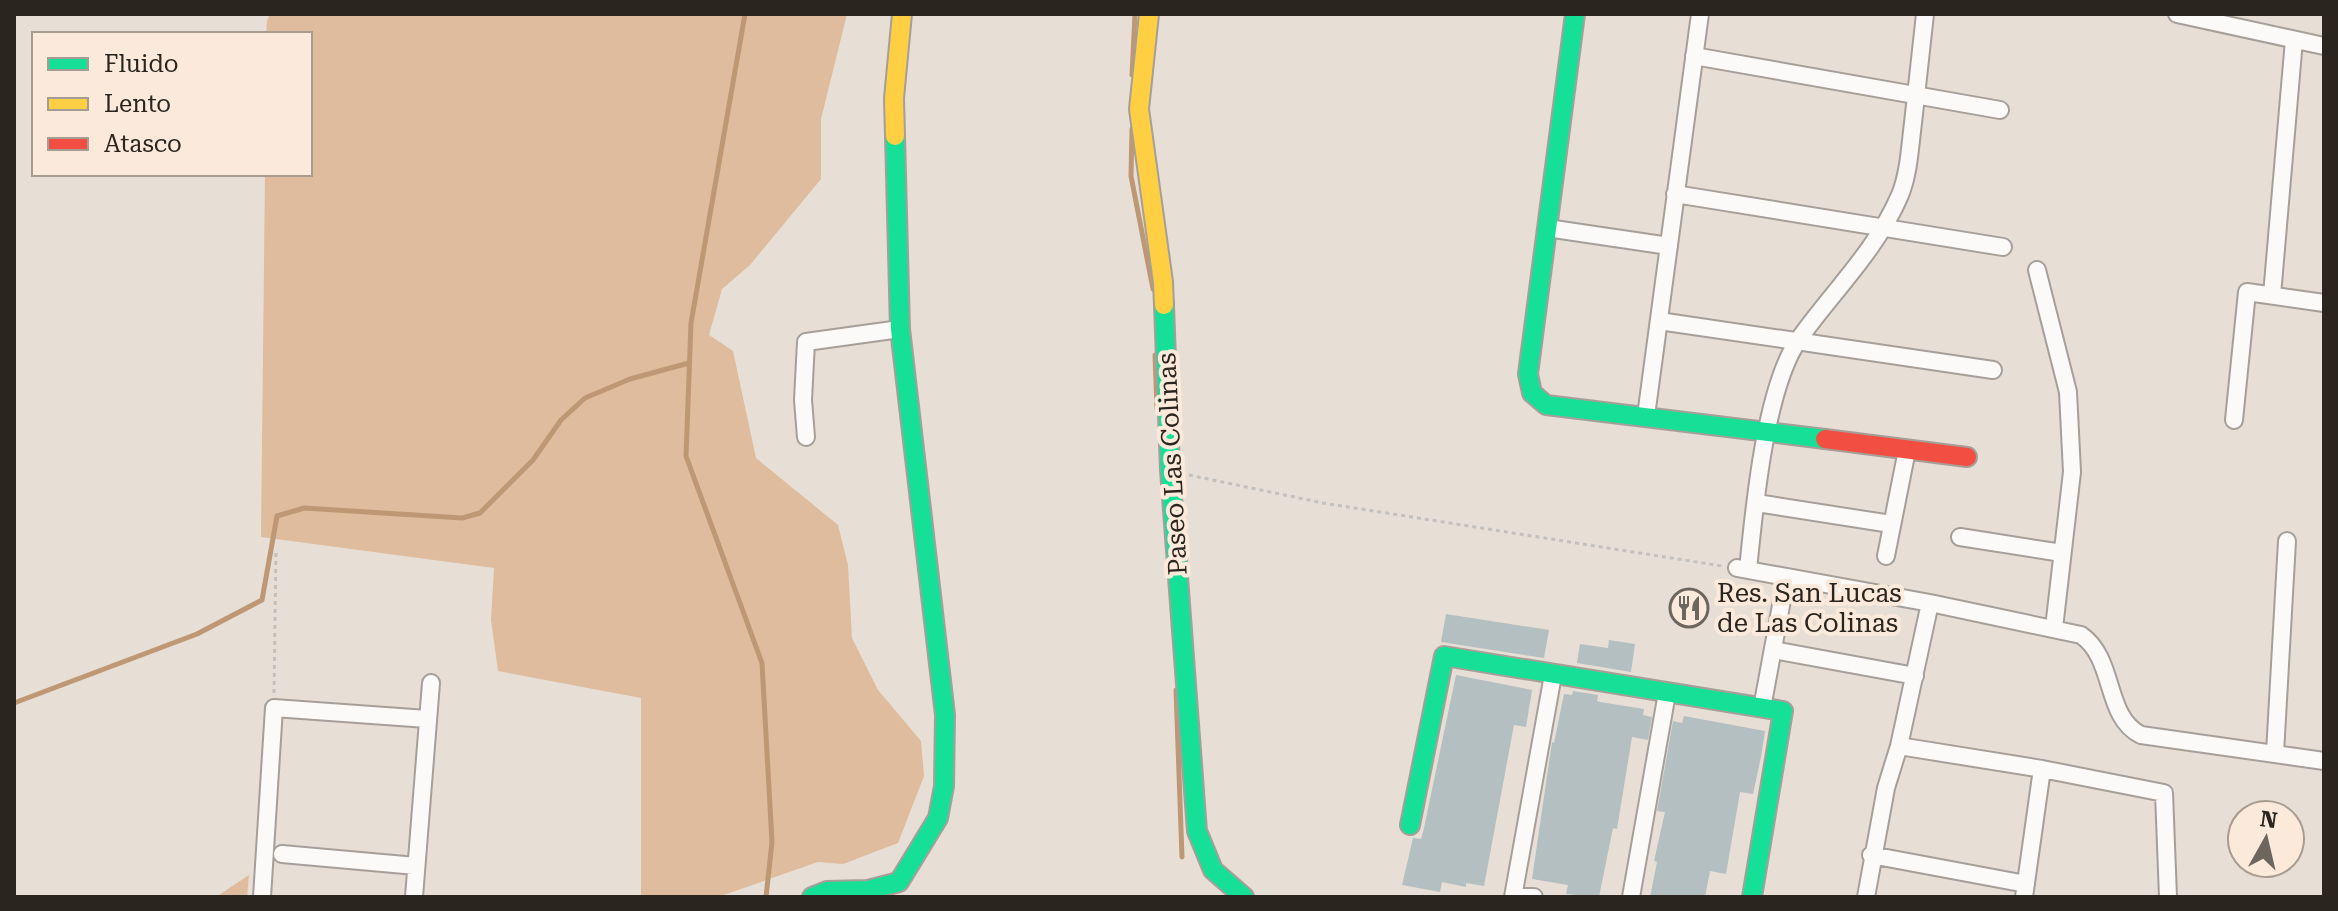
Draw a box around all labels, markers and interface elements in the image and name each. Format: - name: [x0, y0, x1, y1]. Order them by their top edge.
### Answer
- legend: [32, 32, 312, 176]
- text: Fluido: [104, 50, 179, 78]
- text: Lento: [104, 90, 171, 118]
- text: Atasco: [104, 130, 182, 158]
- street label: Paseo Las Colinas: [1151, 352, 1193, 576]
- place label: Res. San Lucas de Las Colinas: [1717, 578, 1902, 638]
- restaurant icon: Res. San Lucas de Las Colinas: [1668, 587, 1710, 629]
- north arrow: [2226, 799, 2306, 879]
- text: N: [2259, 806, 2279, 833]

